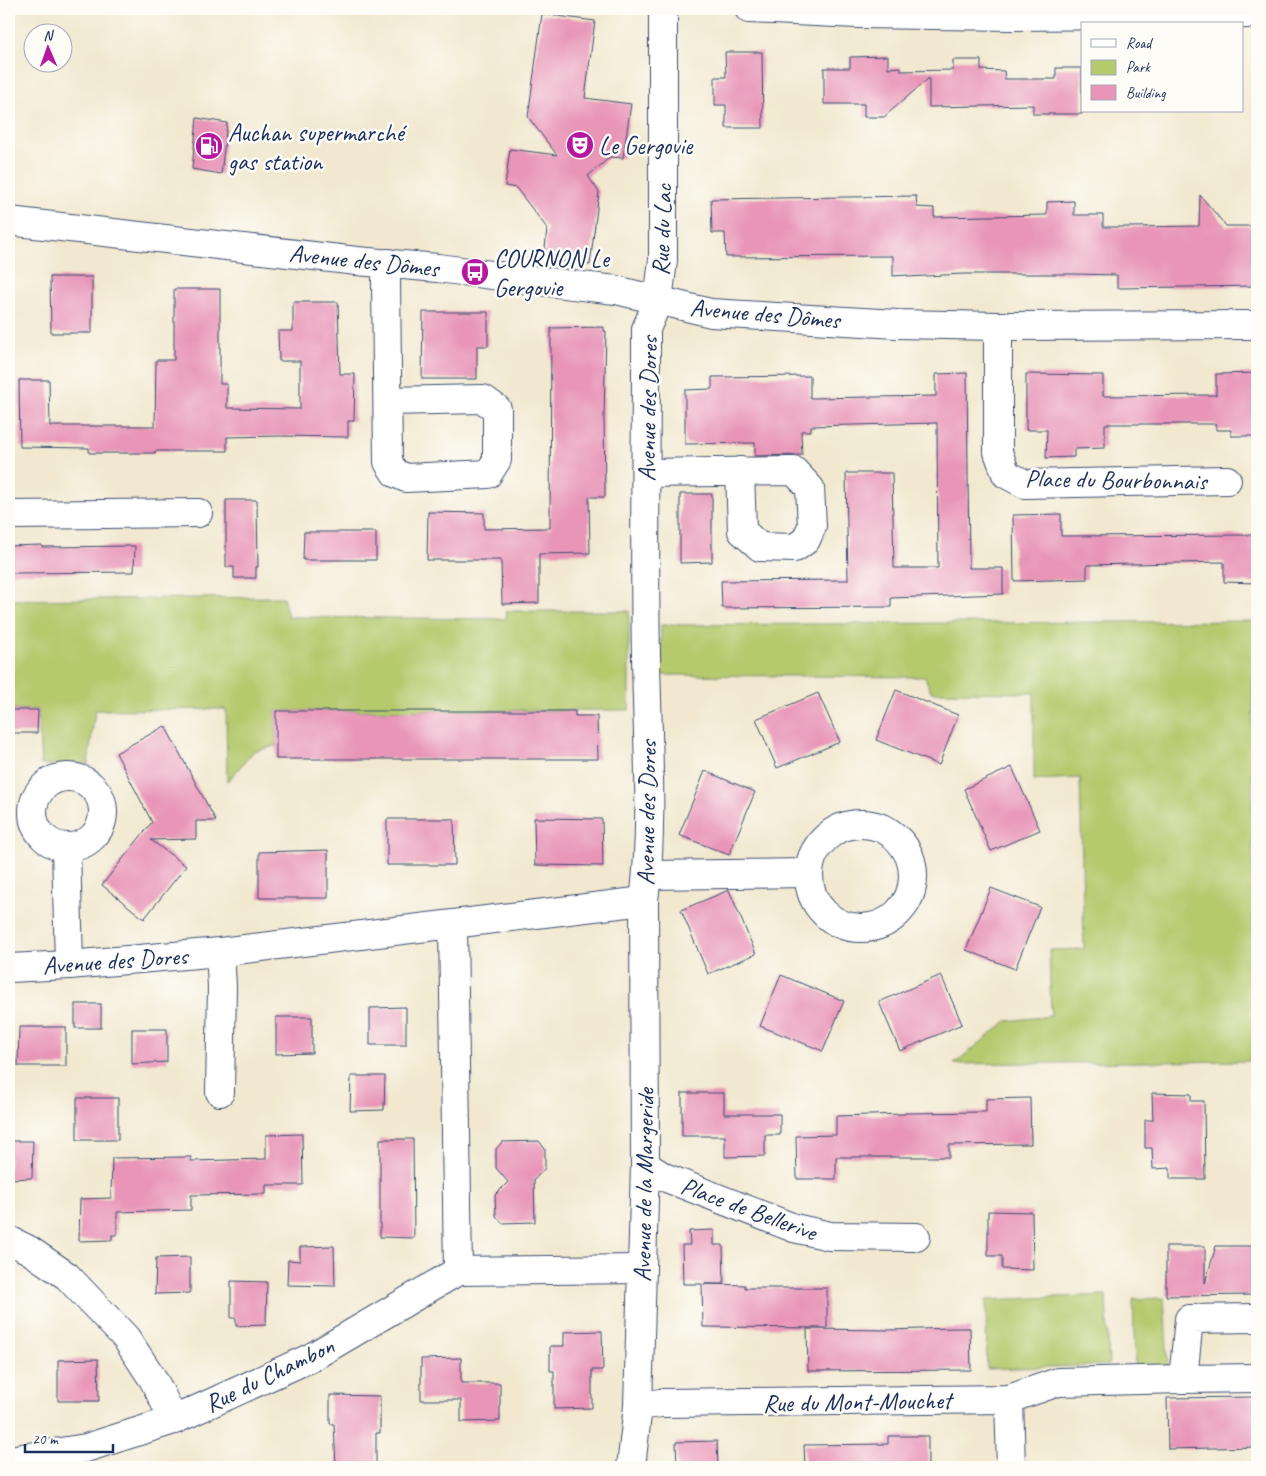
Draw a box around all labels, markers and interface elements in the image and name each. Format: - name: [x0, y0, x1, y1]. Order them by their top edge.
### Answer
- north arrow: [22, 22, 72, 72]
- legend: [1081, 22, 1244, 112]
- text: N: [43, 27, 55, 44]
- text: Road: [1126, 34, 1153, 53]
- text: Park: [1126, 58, 1151, 77]
- text: Building: [1126, 84, 1166, 103]
- place label: Auchan supermarché gas station: [228, 117, 407, 178]
- theatre icon: Le Gergovie: [565, 130, 595, 160]
- place label: Le Gergovie: [599, 130, 694, 162]
- fuel station icon: Auchan supermarché gas station: [194, 131, 224, 161]
- street label: Rue du Lac: [644, 182, 680, 276]
- street label: Avenue des Dômes: [288, 237, 443, 285]
- place label: COURNON Le Gergovie: [494, 243, 611, 304]
- bus stop icon: COURNON Le Gergovie: [460, 257, 490, 287]
- street label: Avenue des Dômes: [689, 292, 843, 337]
- street label: Avenue des Dores: [631, 334, 665, 482]
- street label: Place du Bourbonnais: [1025, 462, 1209, 498]
- street label: Avenue des Dores: [630, 738, 664, 886]
- street label: Avenue des Dores: [42, 940, 191, 982]
- street label: Avenue de la Margeride: [626, 1086, 662, 1282]
- street label: Place de Bellerive: [676, 1170, 823, 1249]
- street label: Rue du Chambon: [199, 1329, 340, 1420]
- street label: Rue du Mont-Mouchet: [763, 1384, 955, 1420]
- scale bar: [25, 1421, 112, 1453]
- text: 20 m: [32, 1430, 59, 1449]

